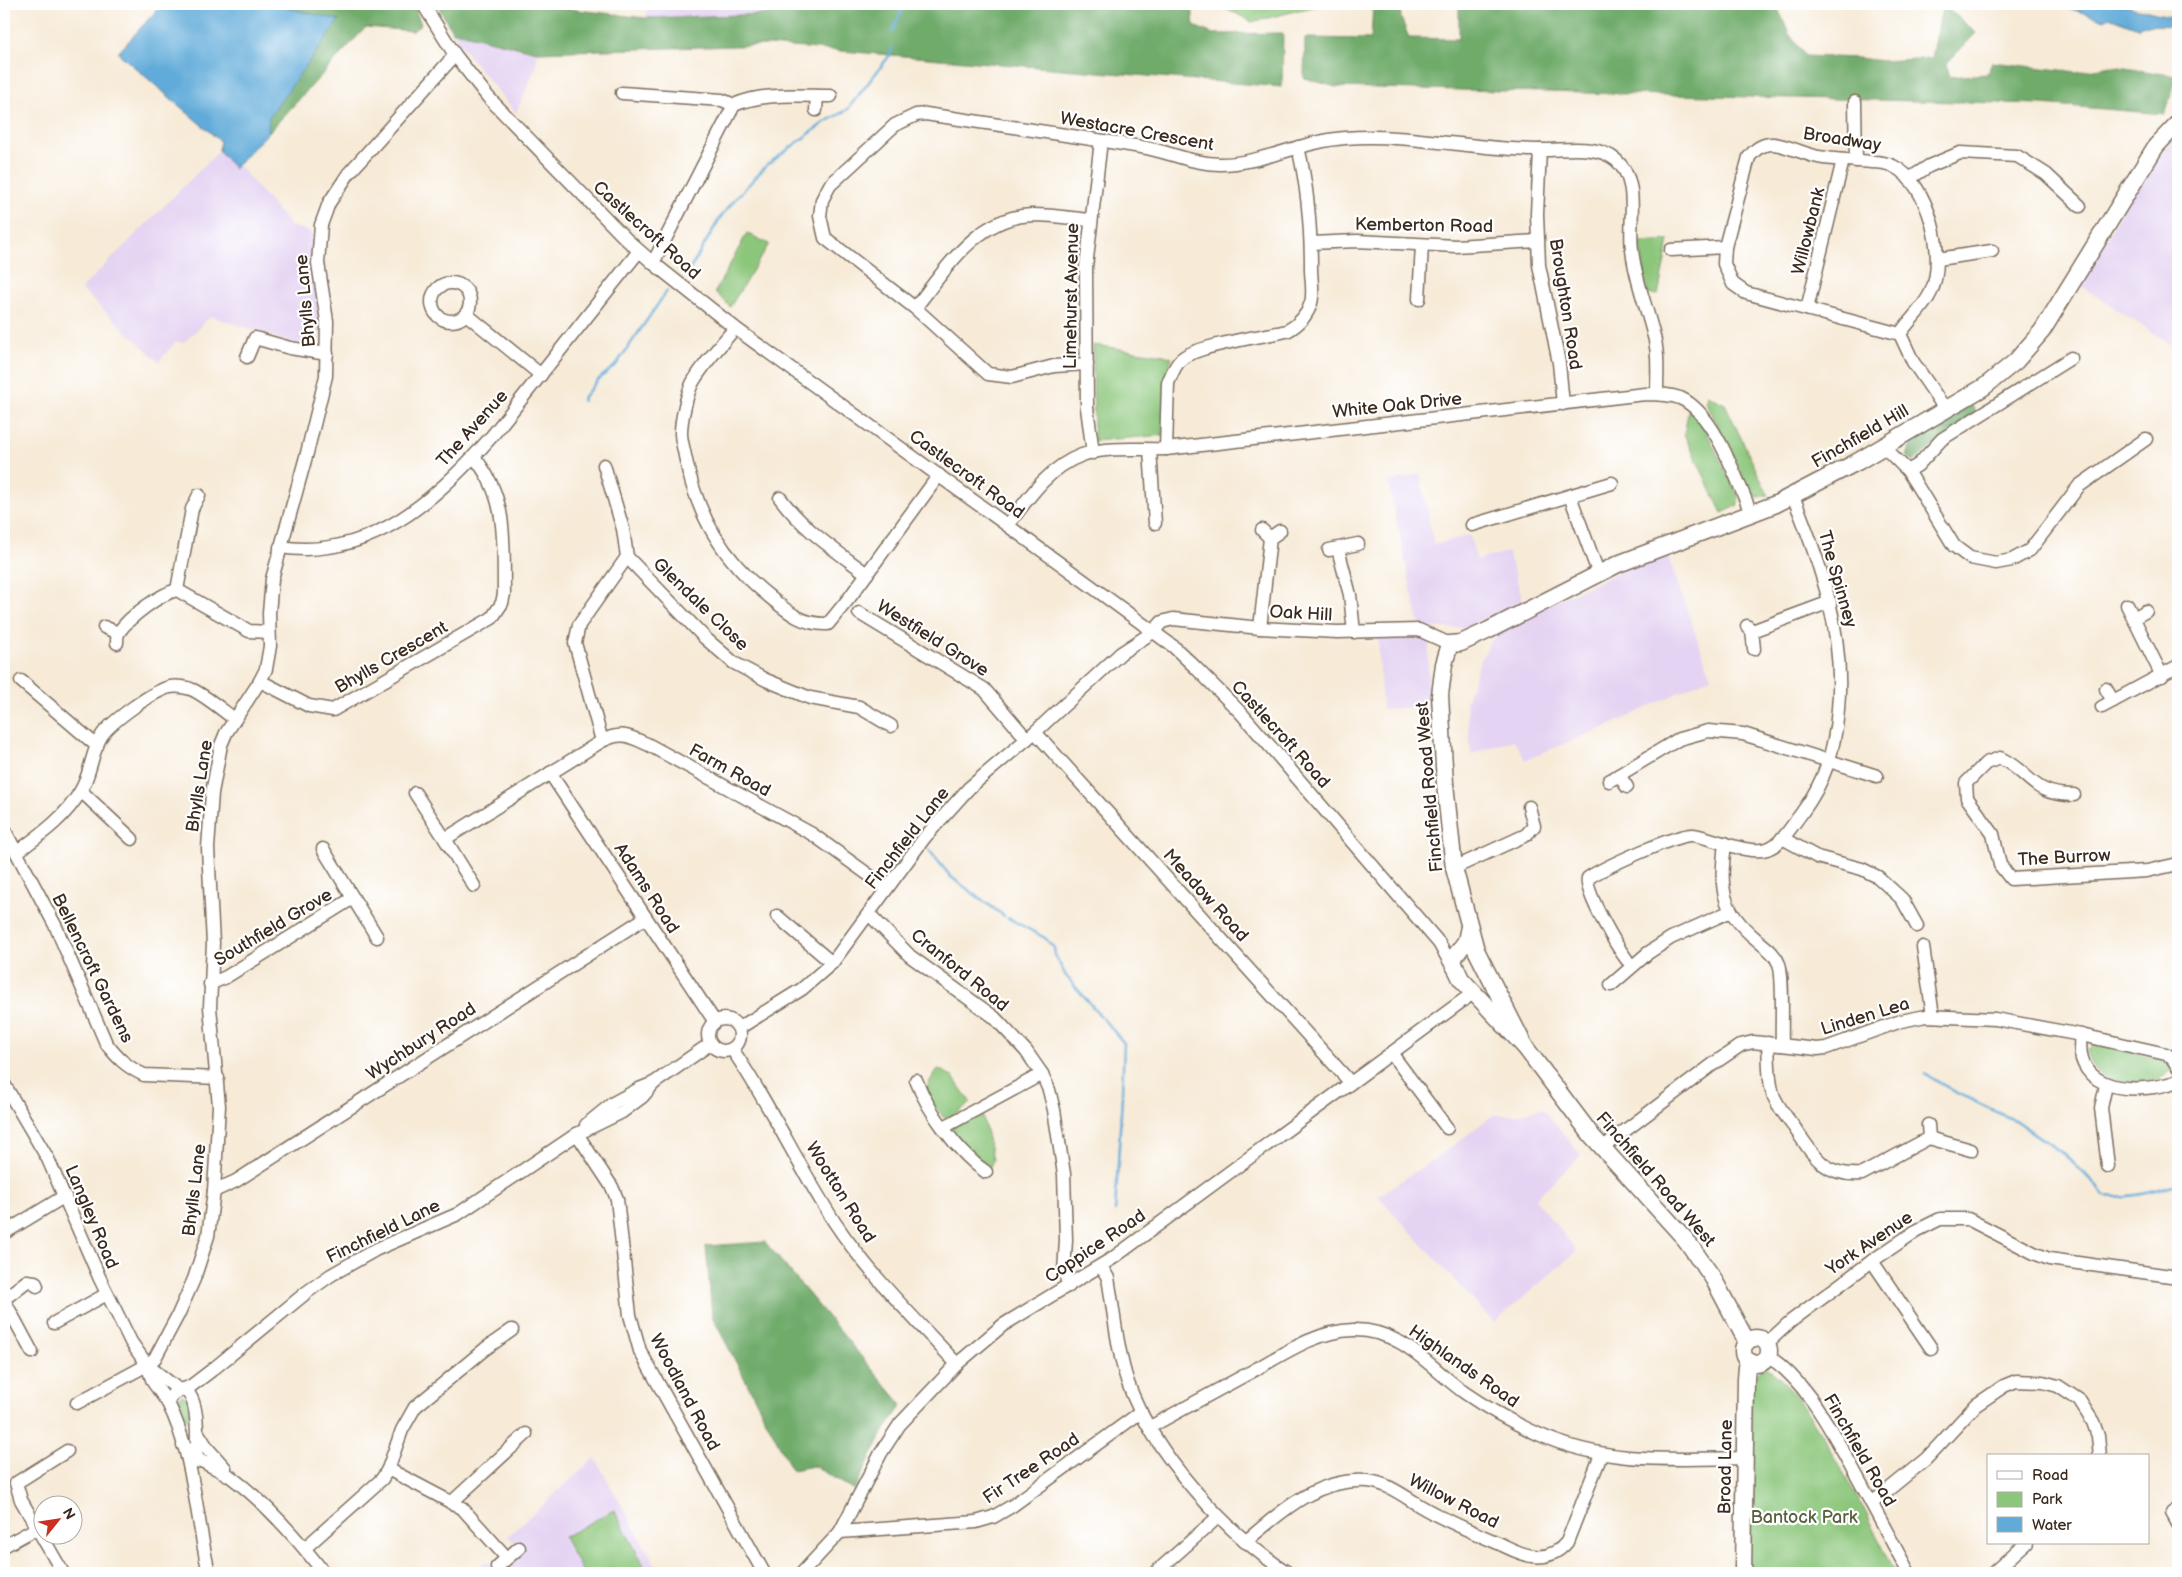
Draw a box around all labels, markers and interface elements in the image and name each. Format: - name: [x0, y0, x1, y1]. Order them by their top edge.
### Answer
- street label: Westacre Crescent: [1058, 108, 1216, 155]
- street label: Broadway: [1801, 123, 1883, 156]
- street label: Castlecroft Road: [589, 177, 705, 284]
- street label: Willowbank: [1788, 185, 1830, 277]
- street label: Kemberton Road: [1355, 214, 1493, 237]
- street label: Limehurst Avenue: [1060, 222, 1083, 369]
- street label: Broughton Road: [1545, 237, 1586, 371]
- street label: Bhylls Lane: [291, 253, 320, 348]
- street label: The Avenue: [432, 385, 513, 471]
- street label: White Oak Drive: [1331, 388, 1463, 423]
- street label: Finchfield Hill: [1808, 400, 1912, 473]
- street label: Castlecroft Road: [905, 426, 1028, 523]
- street label: The Spinney: [1814, 528, 1862, 631]
- street label: Glendale Close: [649, 554, 753, 655]
- street label: Westfield Grove: [873, 596, 993, 681]
- street label: Oak Hill: [1269, 601, 1333, 626]
- street label: Bhylls Crescent: [331, 616, 452, 698]
- street label: Castlecroft Road: [1227, 676, 1334, 792]
- street label: Finchfield Road West: [1412, 700, 1447, 873]
- street label: Bhylls Lane: [182, 738, 217, 834]
- street label: Farm Road: [685, 739, 774, 801]
- street label: Finchfield Lane: [861, 783, 954, 894]
- street label: Adams Road: [610, 839, 684, 937]
- street label: Meadow Road: [1159, 845, 1253, 946]
- street label: The Burrow: [2017, 845, 2111, 870]
- street label: Southfield Grove: [211, 884, 336, 971]
- street label: Bellencroft Gardens: [47, 890, 138, 1046]
- street label: Cranford Road: [907, 925, 1013, 1016]
- street label: Linden Lea: [1818, 993, 1912, 1040]
- street label: Wychbury Road: [363, 998, 480, 1085]
- street label: Finchfield Road West: [1592, 1108, 1720, 1251]
- street label: Wootton Road: [801, 1138, 880, 1247]
- street label: Bhylls Lane: [178, 1142, 211, 1238]
- street label: Langley Road: [60, 1162, 123, 1272]
- street label: Finchfield Lane: [323, 1195, 444, 1268]
- street label: Coppice Road: [1041, 1205, 1150, 1288]
- street label: York Avenue: [1821, 1207, 1917, 1281]
- street label: Highlands Road: [1405, 1321, 1523, 1412]
- street label: Woodland Road: [645, 1330, 724, 1454]
- street label: Finchfield Road: [1819, 1390, 1900, 1510]
- street label: Broad Lane: [1714, 1419, 1737, 1515]
- street label: Fir Tree Road: [979, 1429, 1083, 1508]
- legend: [1987, 1454, 2150, 1544]
- text: Road: [2032, 1466, 2068, 1485]
- street label: Willow Road: [1405, 1470, 1502, 1533]
- text: Park: [2032, 1490, 2063, 1509]
- north arrow: [32, 1494, 82, 1544]
- text: N: [59, 1505, 79, 1523]
- park label: Bantock Park: [1750, 1507, 1858, 1528]
- text: Water: [2032, 1516, 2072, 1535]

